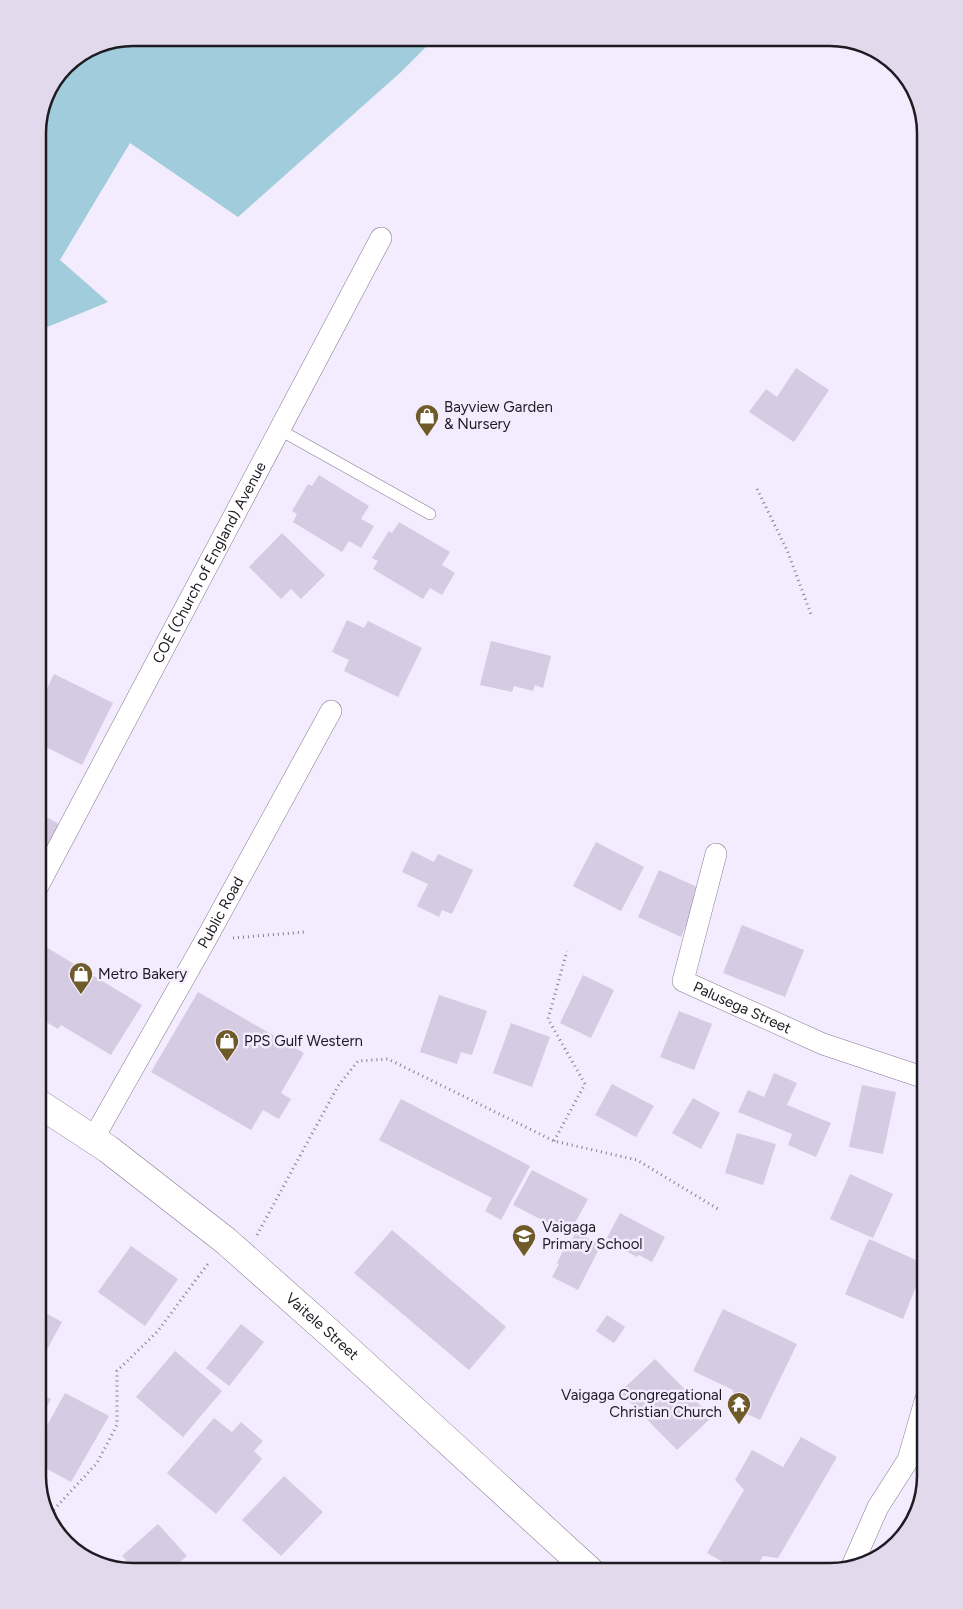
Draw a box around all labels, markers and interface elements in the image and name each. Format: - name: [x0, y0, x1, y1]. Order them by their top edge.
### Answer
- place label: Bayview Garden & Nursery: [444, 398, 553, 433]
- shop icon: Bayview Garden & Nursery: [414, 403, 440, 437]
- street label: COE (Church of England) Avenue: [149, 459, 270, 666]
- street label: Public Road: [194, 874, 247, 952]
- shop icon: Metro Bakery: [68, 961, 94, 995]
- place label: Metro Bakery: [98, 965, 187, 983]
- street label: Palusega Street: [690, 978, 794, 1038]
- shop icon: PPS Gulf Western: [214, 1028, 240, 1062]
- place label: PPS Gulf Western: [244, 1032, 363, 1050]
- place label: Vaigaga Primary School: [542, 1218, 643, 1253]
- school or university icon: Vaigaga Primary School: [511, 1223, 537, 1257]
- street label: Vaitele Street: [282, 1289, 363, 1364]
- place label: Vaigaga Congregational Christian Church: [561, 1386, 722, 1421]
- temple icon: Vaigaga Congregational Christian Church: [726, 1391, 752, 1425]

